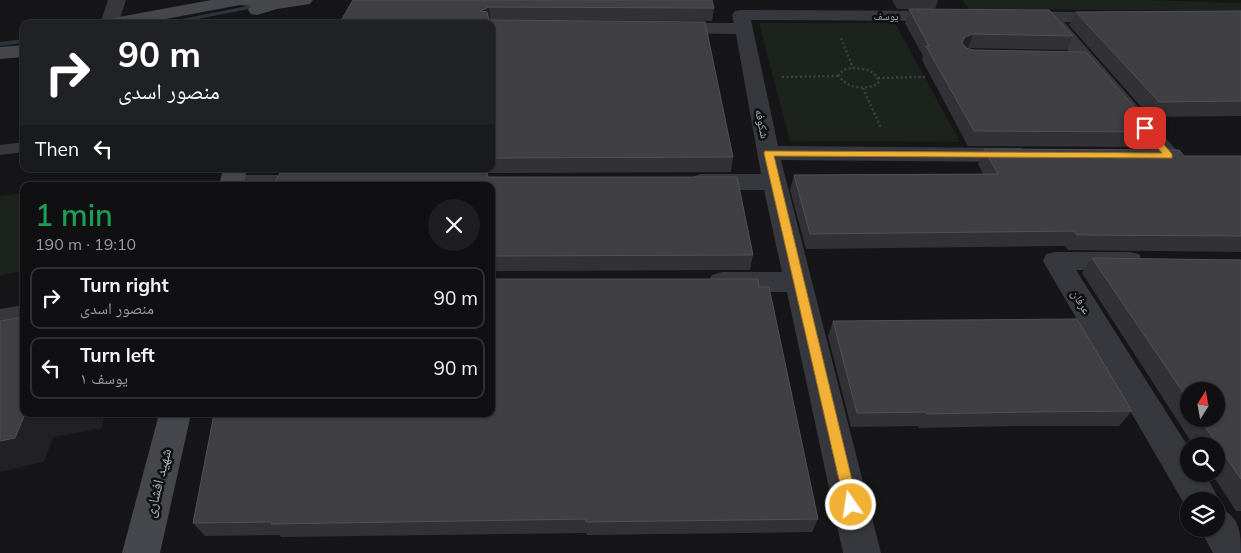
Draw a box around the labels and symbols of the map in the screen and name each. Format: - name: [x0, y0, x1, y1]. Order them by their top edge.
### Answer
- street label: یوسف: [873, 9, 899, 23]
- pin: [1124, 107, 1166, 149]
- street label: شکوفه: [752, 108, 773, 140]
- street label: عرفان: [1068, 287, 1095, 317]
- north arrow: [1180, 382, 1225, 428]
- street label: شهید افشاری: [140, 446, 176, 520]
- position arrow: [824, 478, 876, 530]

